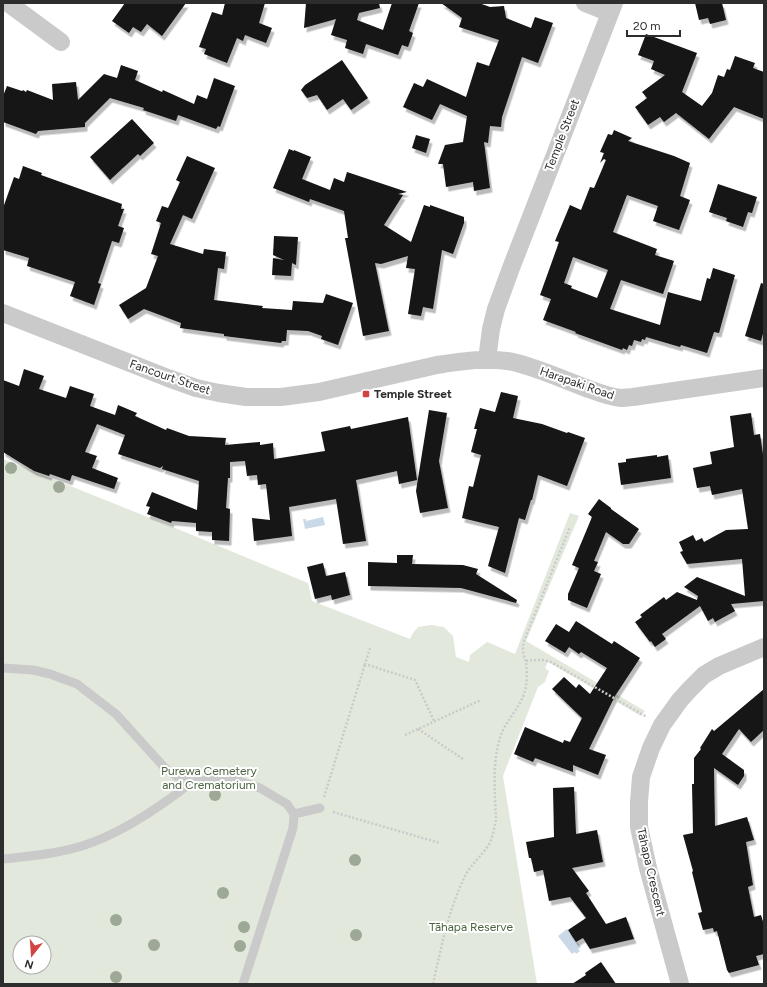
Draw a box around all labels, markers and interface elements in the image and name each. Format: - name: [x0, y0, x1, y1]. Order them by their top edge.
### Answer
- scale bar: [627, 12, 680, 38]
- text: 20 m: [633, 19, 661, 33]
- street label: Temple Street: [542, 97, 582, 173]
- street label: Fancourt Street: [128, 357, 213, 398]
- street label: Harapaki Road: [538, 364, 616, 402]
- place label: Temple Street: [374, 387, 452, 401]
- marker: Temple Street: [361, 389, 371, 399]
- park label: Purewa Cemetery and Crematorium: [161, 764, 258, 792]
- street label: Tāhapa Crescent: [634, 827, 668, 918]
- park label: Tāhapa Reserve: [429, 920, 513, 934]
- north arrow: [12, 935, 52, 975]
- text: N: [23, 957, 35, 972]

